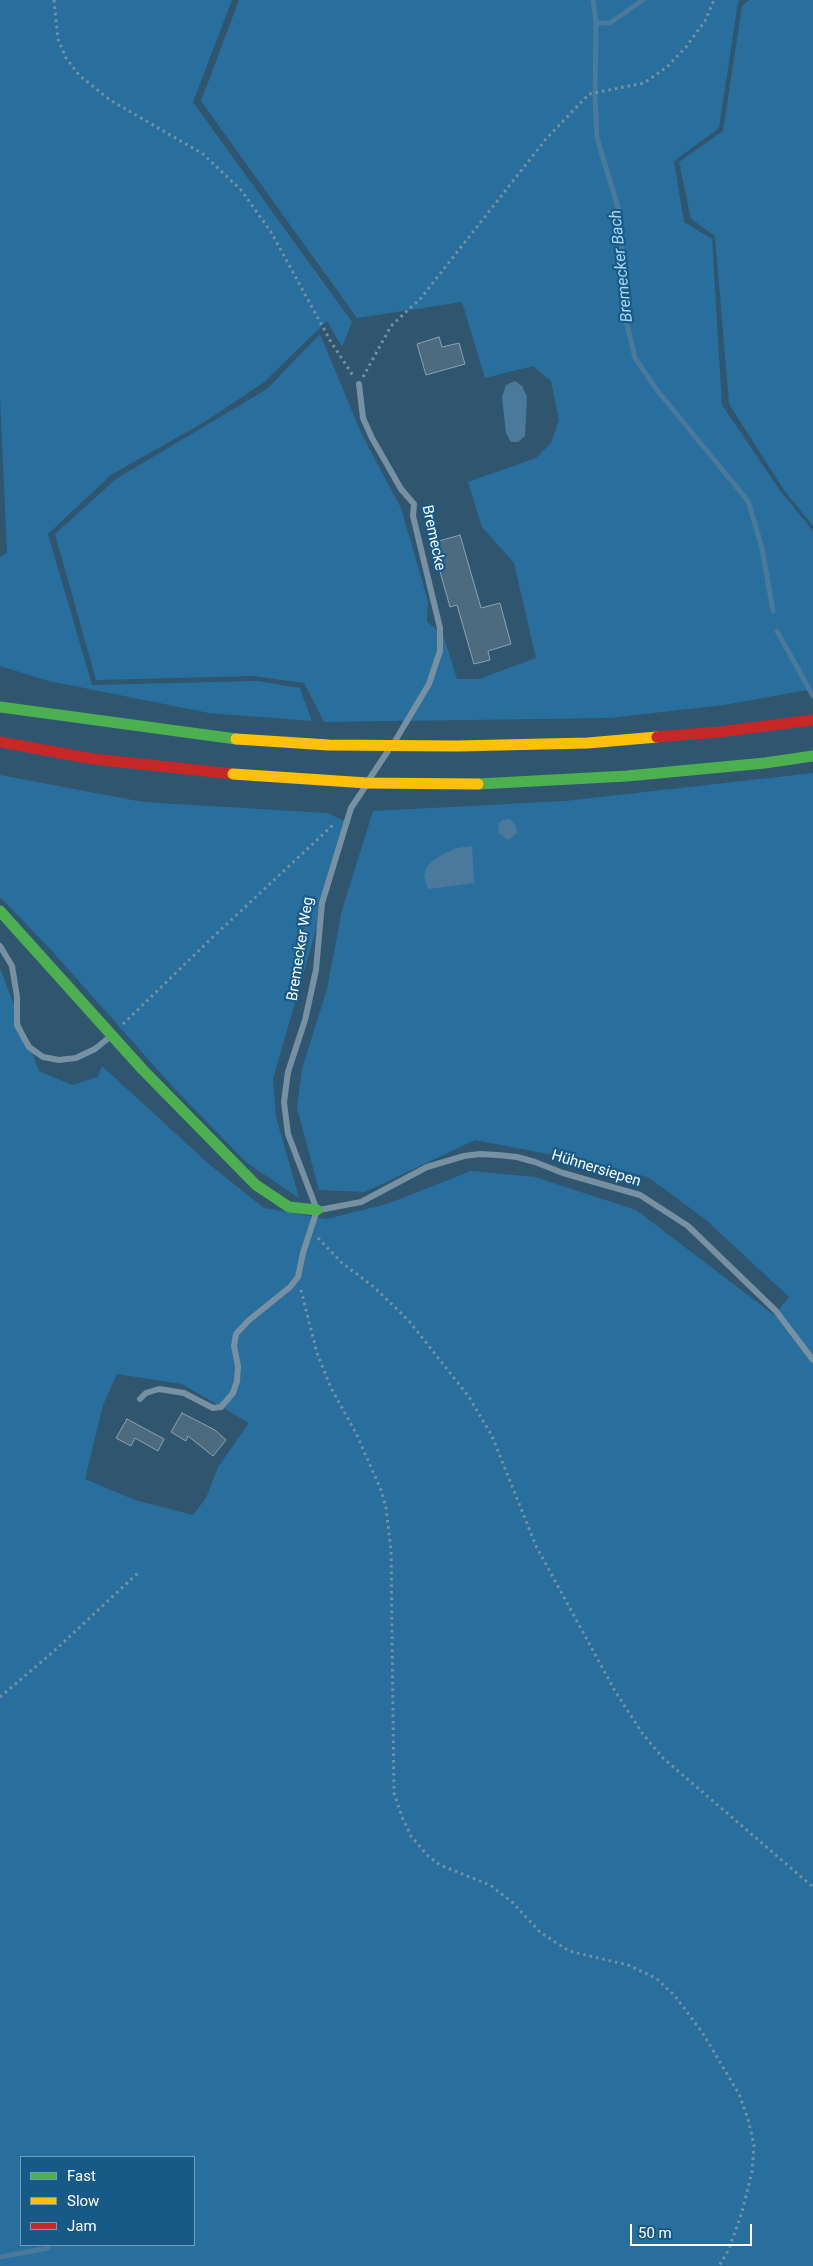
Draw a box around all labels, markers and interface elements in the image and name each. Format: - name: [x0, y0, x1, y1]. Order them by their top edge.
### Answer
- water label: Bremecker Bach: [607, 209, 637, 323]
- street label: Bremecke: [417, 504, 449, 572]
- street label: Bremecker Weg: [284, 896, 318, 1002]
- street label: Hühnersiepen: [549, 1147, 643, 1191]
- legend: [20, 2156, 195, 2246]
- text: Fast: [67, 2167, 96, 2185]
- text: Slow: [67, 2192, 99, 2210]
- scale bar: [633, 2214, 756, 2246]
- text: Jam: [67, 2217, 97, 2235]
- text: 50 m: [638, 2224, 672, 2242]

